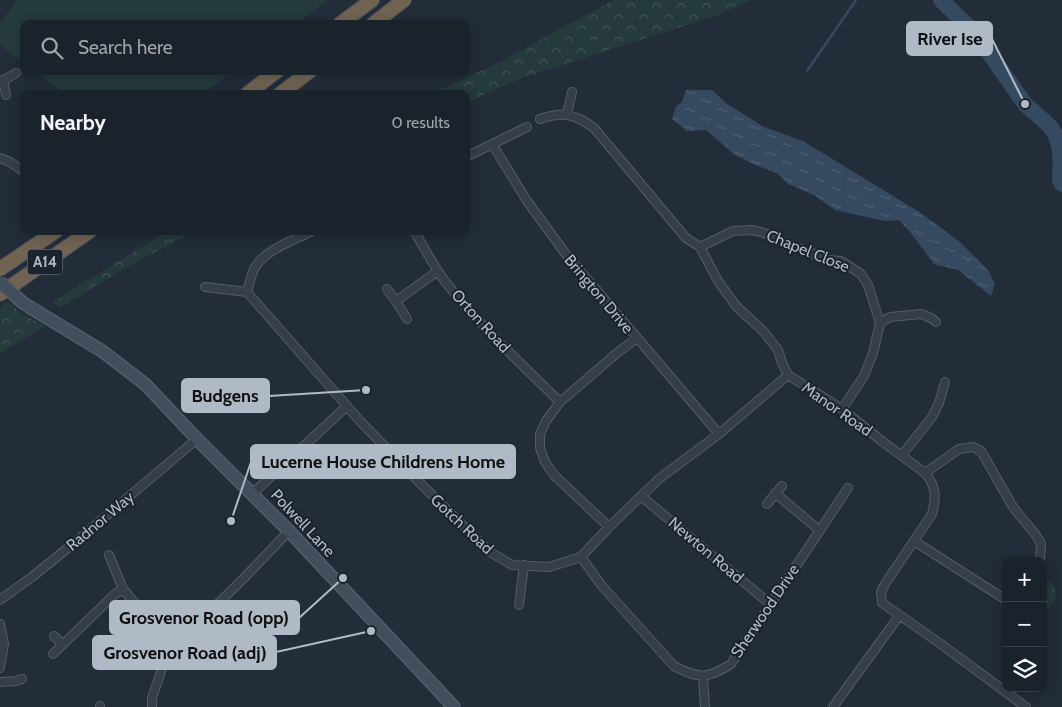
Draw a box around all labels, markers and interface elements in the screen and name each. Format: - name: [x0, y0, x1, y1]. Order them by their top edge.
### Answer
- search box: [20, 20, 470, 75]
- callout: River Ise: [907, 22, 992, 55]
- text: River Ise: [917, 28, 983, 50]
- icon: search: [38, 34, 66, 62]
- text: Search here: [78, 36, 172, 59]
- text: Nearby: [40, 110, 106, 135]
- text: 0 results: [391, 113, 450, 132]
- street label: Chapel Close: [764, 226, 852, 276]
- road number: A14: [28, 250, 62, 274]
- street label: Brington Drive: [560, 251, 638, 337]
- street label: Orton Road: [448, 285, 514, 357]
- street label: Manor Road: [798, 378, 876, 440]
- callout: Budgens: [182, 379, 269, 412]
- text: Budgens: [191, 385, 259, 407]
- callout: Lucerne House Childrens Home: [251, 445, 515, 478]
- text: Lucerne House Childrens Home: [261, 451, 505, 473]
- street label: Polwell Lane: [267, 485, 339, 561]
- street label: Radnor Way: [62, 487, 138, 555]
- street label: Gotch Road: [427, 490, 497, 558]
- street label: Newton Road: [665, 513, 747, 587]
- map controls: [1002, 557, 1047, 692]
- button: +: [1002, 557, 1047, 602]
- street label: Sherwood Drive: [727, 561, 803, 661]
- callout: Grosvenor Road (opp): [110, 601, 299, 634]
- button: −: [1002, 602, 1047, 647]
- text: Grosvenor Road (opp): [119, 607, 289, 629]
- callout: Grosvenor Road (adj): [93, 636, 276, 669]
- text: Grosvenor Road (adj): [103, 642, 267, 664]
- button: layers: [1002, 647, 1047, 692]

